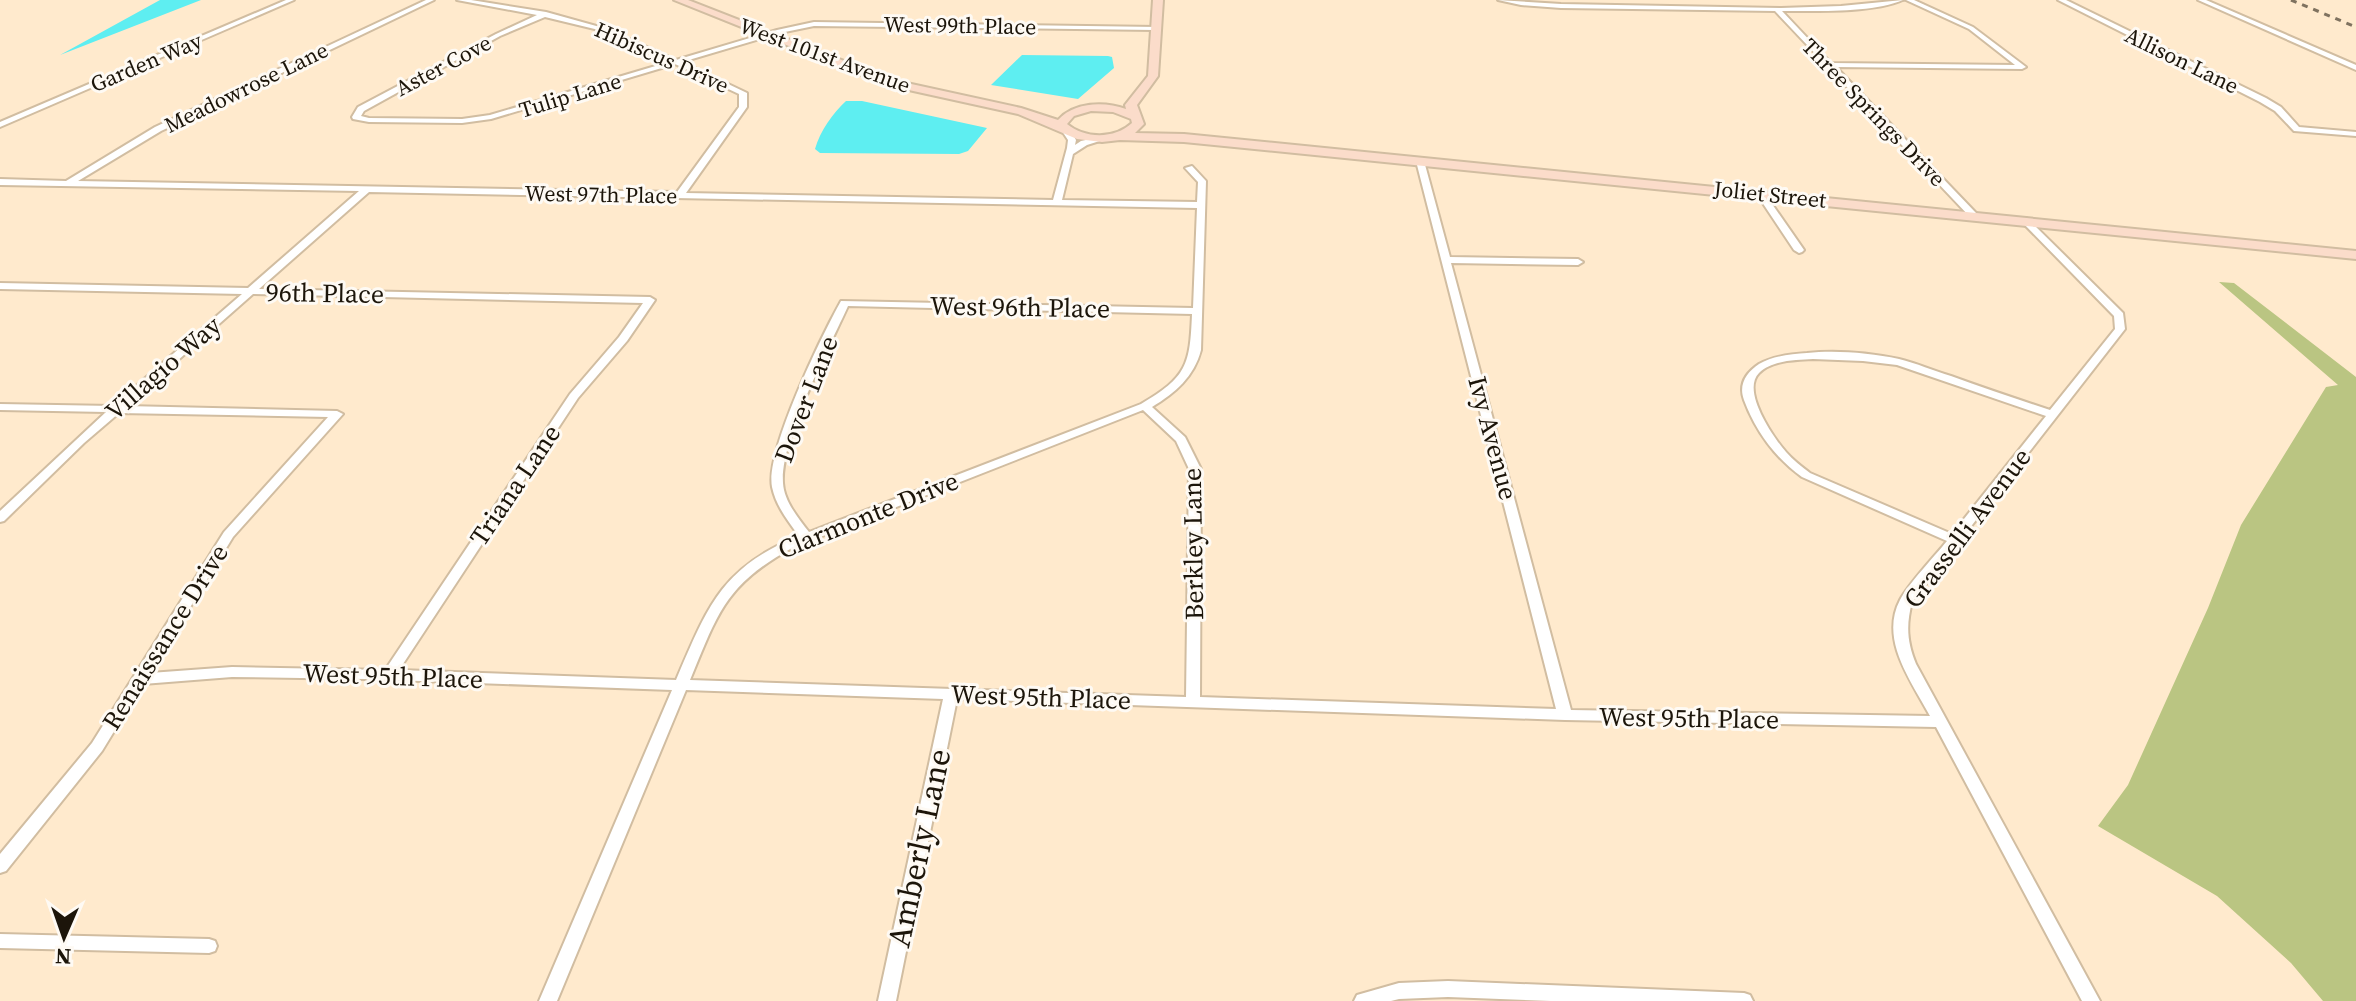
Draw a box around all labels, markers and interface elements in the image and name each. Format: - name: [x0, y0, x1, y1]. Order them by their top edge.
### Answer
- street label: West 99th Place: [883, 9, 1037, 41]
- street label: West 101st Avenue: [735, 10, 915, 100]
- street label: Hibiscus Drive: [590, 14, 734, 100]
- street label: Allison Lane: [2120, 20, 2244, 100]
- street label: Garden Way: [86, 25, 207, 99]
- street label: Aster Cove: [390, 27, 496, 103]
- street label: Three Springs Drive: [1795, 31, 1953, 193]
- street label: Meadowrose Lane: [159, 34, 333, 140]
- street label: Tulip Lane: [515, 65, 625, 125]
- street label: Joliet Street: [1711, 173, 1829, 215]
- street label: West 97th Place: [524, 178, 678, 210]
- street label: 96th Place: [266, 274, 384, 312]
- street label: West 96th Place: [930, 287, 1110, 327]
- street label: Villagio Way: [97, 307, 229, 428]
- street label: Dover Lane: [765, 330, 847, 468]
- street label: Ivy Avenue: [1459, 372, 1527, 504]
- street label: Triana Lane: [461, 417, 569, 553]
- street label: Grasselli Avenue: [1895, 441, 2039, 615]
- street label: Clarmonte Drive: [772, 462, 964, 568]
- street label: Berkley Lane: [1174, 468, 1212, 620]
- street label: Renaissance Drive: [93, 537, 237, 737]
- street label: West 95th Place: [302, 655, 484, 697]
- street label: West 95th Place: [950, 676, 1132, 718]
- street label: West 95th Place: [1599, 698, 1779, 738]
- street label: Amberly Lane: [876, 745, 962, 951]
- north arrow: [24, 897, 104, 977]
- text: N: [55, 942, 72, 972]

